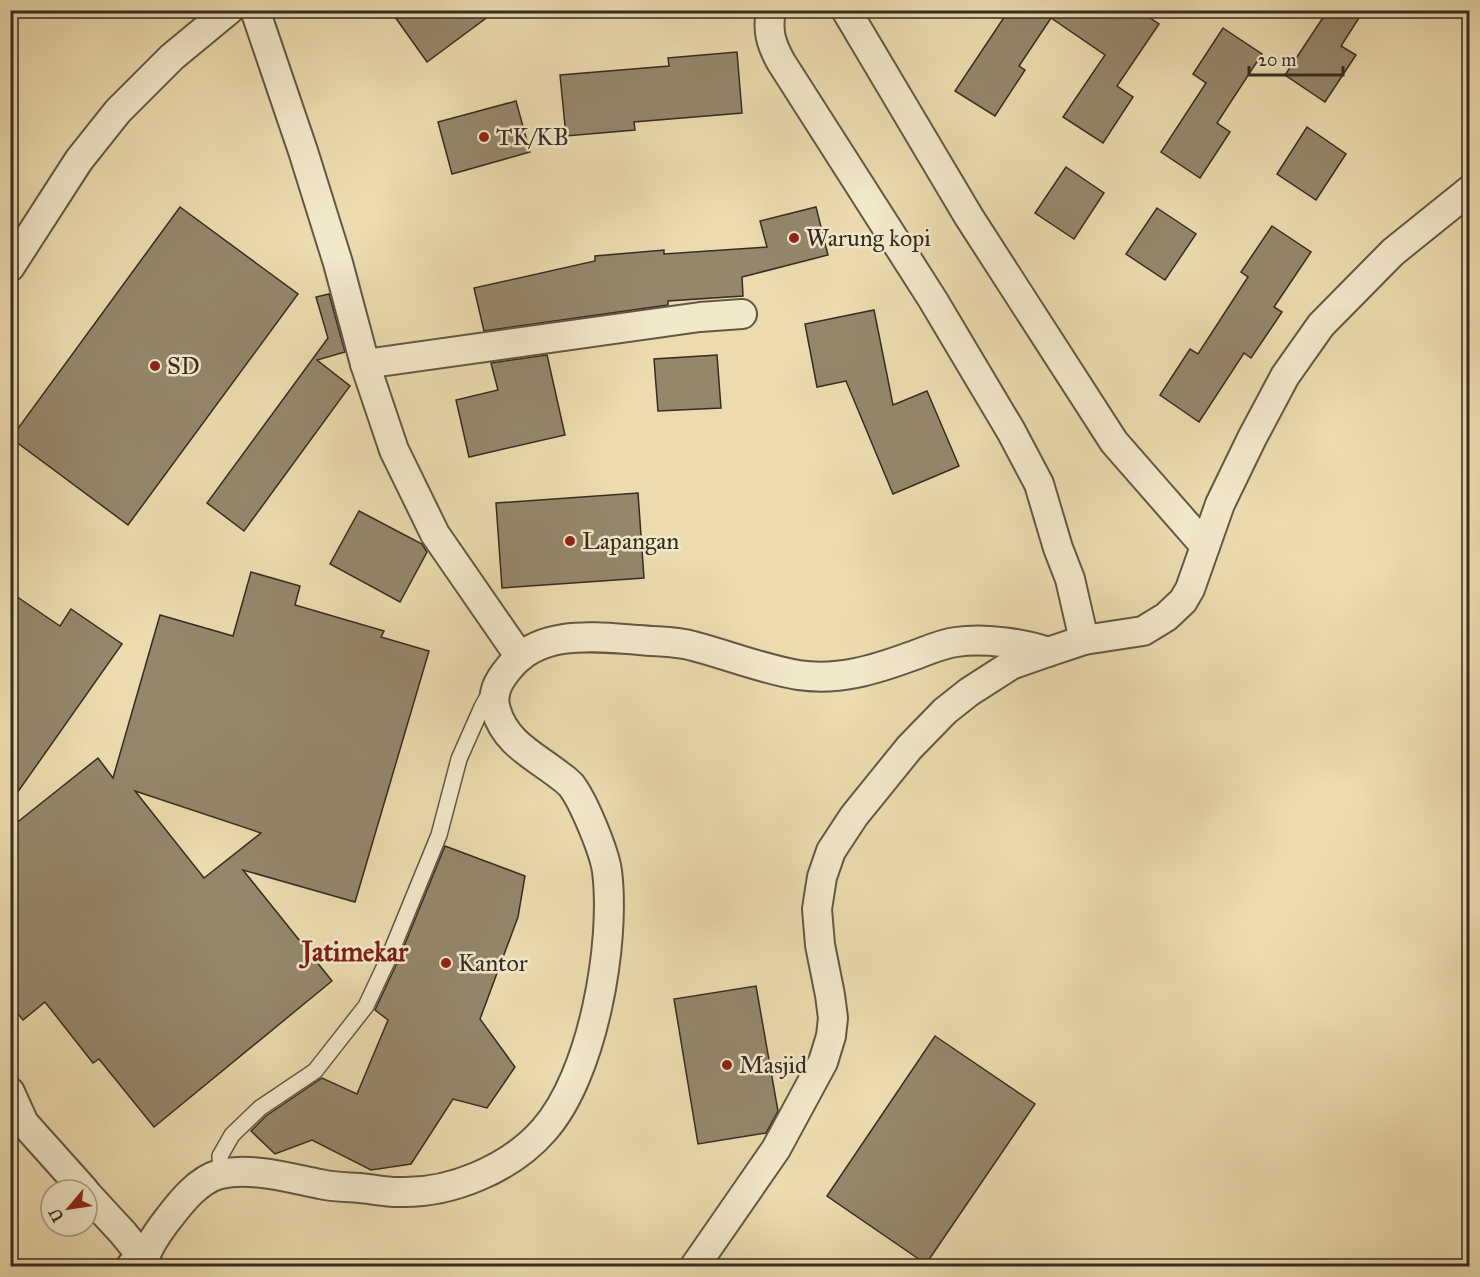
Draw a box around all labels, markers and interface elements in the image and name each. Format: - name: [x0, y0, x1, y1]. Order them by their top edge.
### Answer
- scale bar: [1249, 39, 1344, 77]
- text: 20 m: [1258, 49, 1296, 71]
- place label: TK/KB: [496, 122, 569, 152]
- marker: TK/KB: [477, 130, 491, 144]
- place label: Warung kopi: [806, 223, 931, 253]
- marker: Warung kopi: [787, 231, 801, 245]
- place label: SD: [167, 351, 200, 381]
- marker: SD: [148, 359, 162, 373]
- place label: Lapangan: [582, 526, 679, 556]
- marker: Lapangan: [563, 534, 577, 548]
- district label: Jatimekar: [299, 935, 409, 969]
- place label: Kantor: [458, 948, 528, 978]
- marker: Kantor: [439, 956, 453, 970]
- place label: Masjid: [739, 1050, 807, 1080]
- marker: Masjid: [720, 1058, 734, 1072]
- north arrow: [39, 1178, 99, 1238]
- text: U: [45, 1205, 68, 1225]

